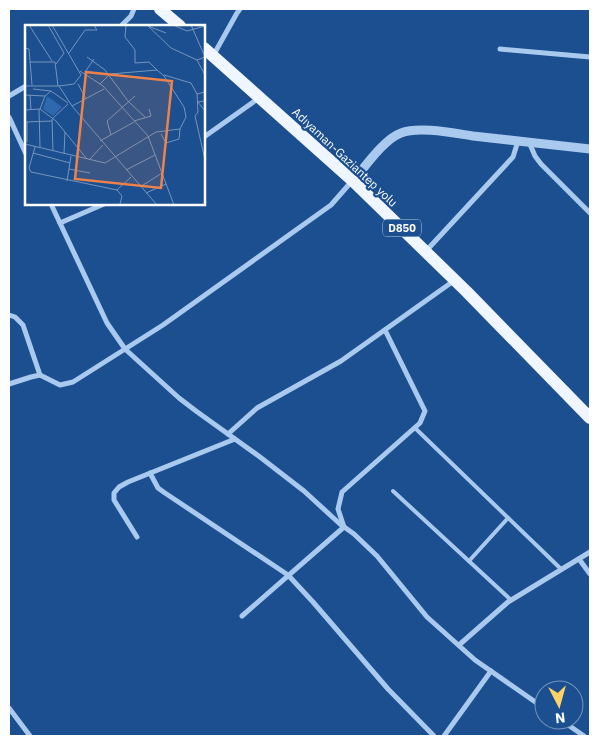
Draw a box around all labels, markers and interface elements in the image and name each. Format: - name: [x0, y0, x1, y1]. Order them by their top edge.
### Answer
- inset map: [25, 25, 205, 205]
- street label: Adıyaman-Gaziantep yolu: [289, 104, 401, 210]
- road number: D850: [383, 220, 421, 237]
- north arrow: [534, 680, 584, 730]
- text: N: [554, 708, 566, 727]

